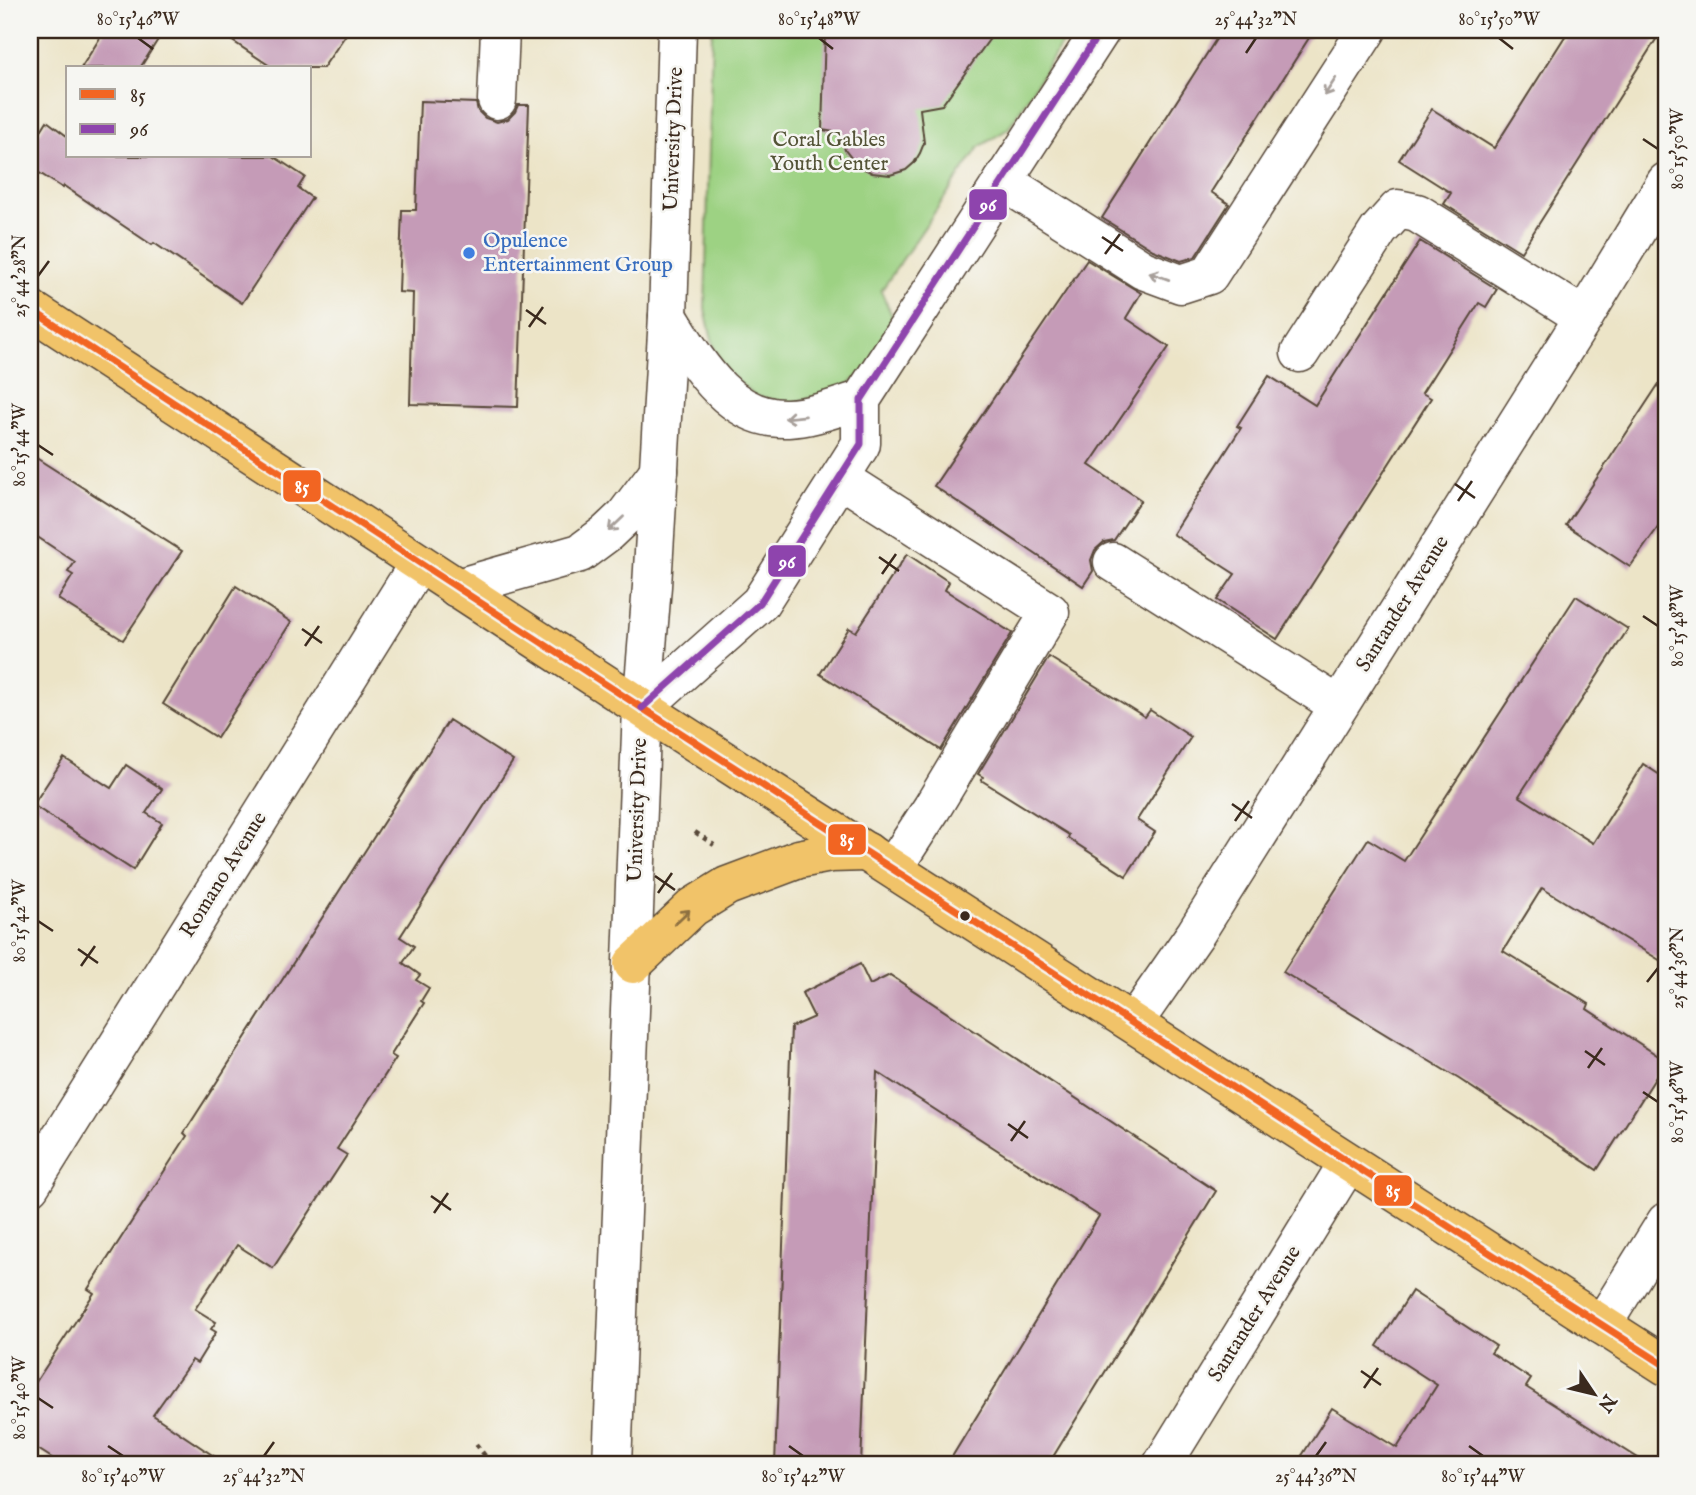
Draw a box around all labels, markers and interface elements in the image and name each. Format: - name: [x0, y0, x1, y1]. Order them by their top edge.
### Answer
- text: 80°15'46"W: [97, 9, 180, 32]
- text: 80°15'48"W: [778, 9, 861, 32]
- text: 25°44'32"N: [1215, 9, 1298, 32]
- text: 80°15'50"W: [1458, 9, 1540, 32]
- legend: [66, 66, 312, 158]
- street label: University Drive: [658, 66, 690, 212]
- one-way arrow: [1322, 77, 1337, 96]
- text: 85: [130, 83, 146, 110]
- text: 80°15'50"W: [1667, 108, 1690, 190]
- text: 96: [129, 117, 149, 144]
- park label: Coral Gables Youth Center: [770, 127, 888, 178]
- line badge: 96: [968, 188, 1008, 221]
- text: 96: [979, 194, 997, 218]
- place label: Opulence Entertainment Group: [483, 228, 673, 279]
- text: 25°44'28"N: [9, 234, 32, 318]
- marker: Opulence Entertainment Group: [461, 245, 477, 261]
- one-way arrow: [1148, 268, 1170, 281]
- text: 80°15'44"W: [9, 402, 32, 487]
- one-way arrow: [784, 410, 807, 423]
- line badge: 85: [282, 469, 322, 503]
- text: 85: [295, 476, 309, 500]
- one-way arrow: [608, 516, 625, 533]
- street label: Santander Avenue: [1350, 531, 1456, 677]
- line badge: 96: [767, 544, 807, 578]
- text: 96: [778, 551, 796, 575]
- text: 80°15'48"W: [1667, 584, 1690, 667]
- street label: University Drive: [622, 737, 654, 883]
- street label: Romano Avenue: [174, 807, 274, 943]
- line badge: 85: [827, 823, 867, 856]
- text: 85: [840, 829, 854, 853]
- text: 80°15'42"W: [9, 879, 32, 963]
- one-way arrow: [673, 908, 690, 925]
- unlabelled marker: [958, 909, 972, 923]
- text: 25°44'36"N: [1667, 927, 1690, 1009]
- text: 80°15'46"W: [1667, 1060, 1690, 1143]
- line badge: 85: [1373, 1174, 1413, 1207]
- text: 85: [1386, 1180, 1400, 1204]
- street label: Santander Avenue: [1202, 1241, 1308, 1387]
- text: 80°15'40"W: [9, 1355, 32, 1440]
- north arrow: [1560, 1358, 1630, 1428]
- text: N: [1591, 1388, 1621, 1417]
- text: 80°15'40"W: [81, 1466, 166, 1489]
- text: 25°44'32"N: [223, 1466, 306, 1489]
- text: 80°15'42"W: [761, 1466, 845, 1489]
- text: 25°44'36"N: [1275, 1466, 1357, 1489]
- text: 80°15'44"W: [1441, 1466, 1526, 1489]

